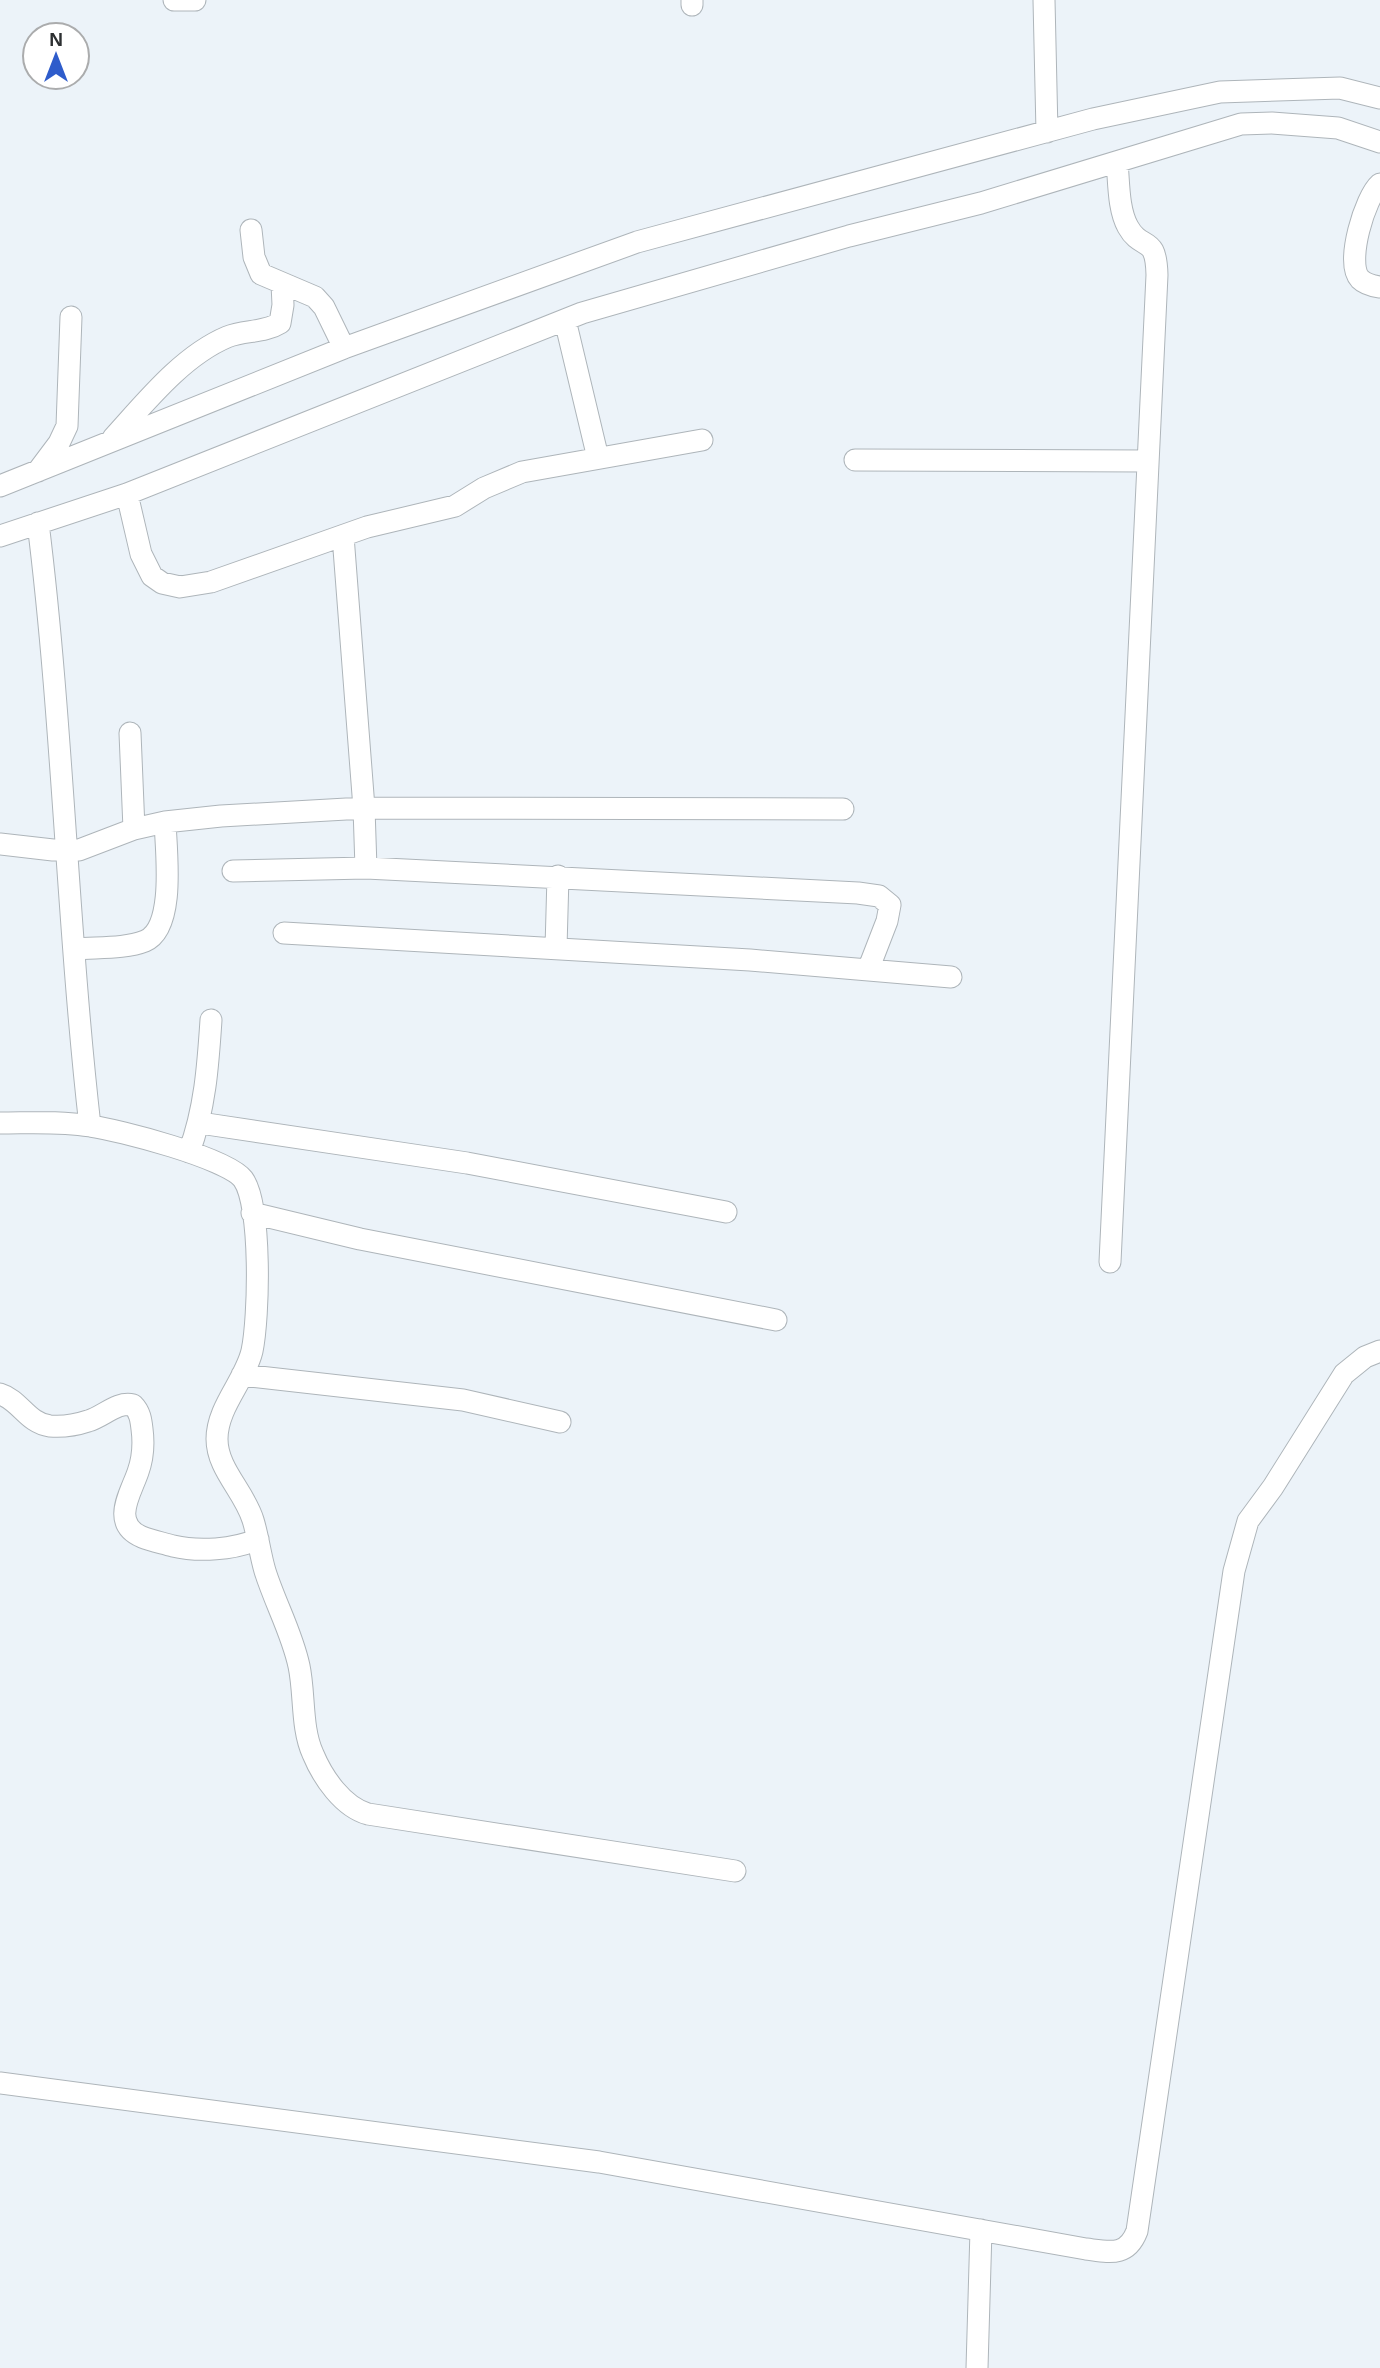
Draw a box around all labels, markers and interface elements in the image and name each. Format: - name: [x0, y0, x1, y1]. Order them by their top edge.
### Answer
- north arrow: [21, 21, 91, 91]
- text: N: [49, 29, 63, 50]

